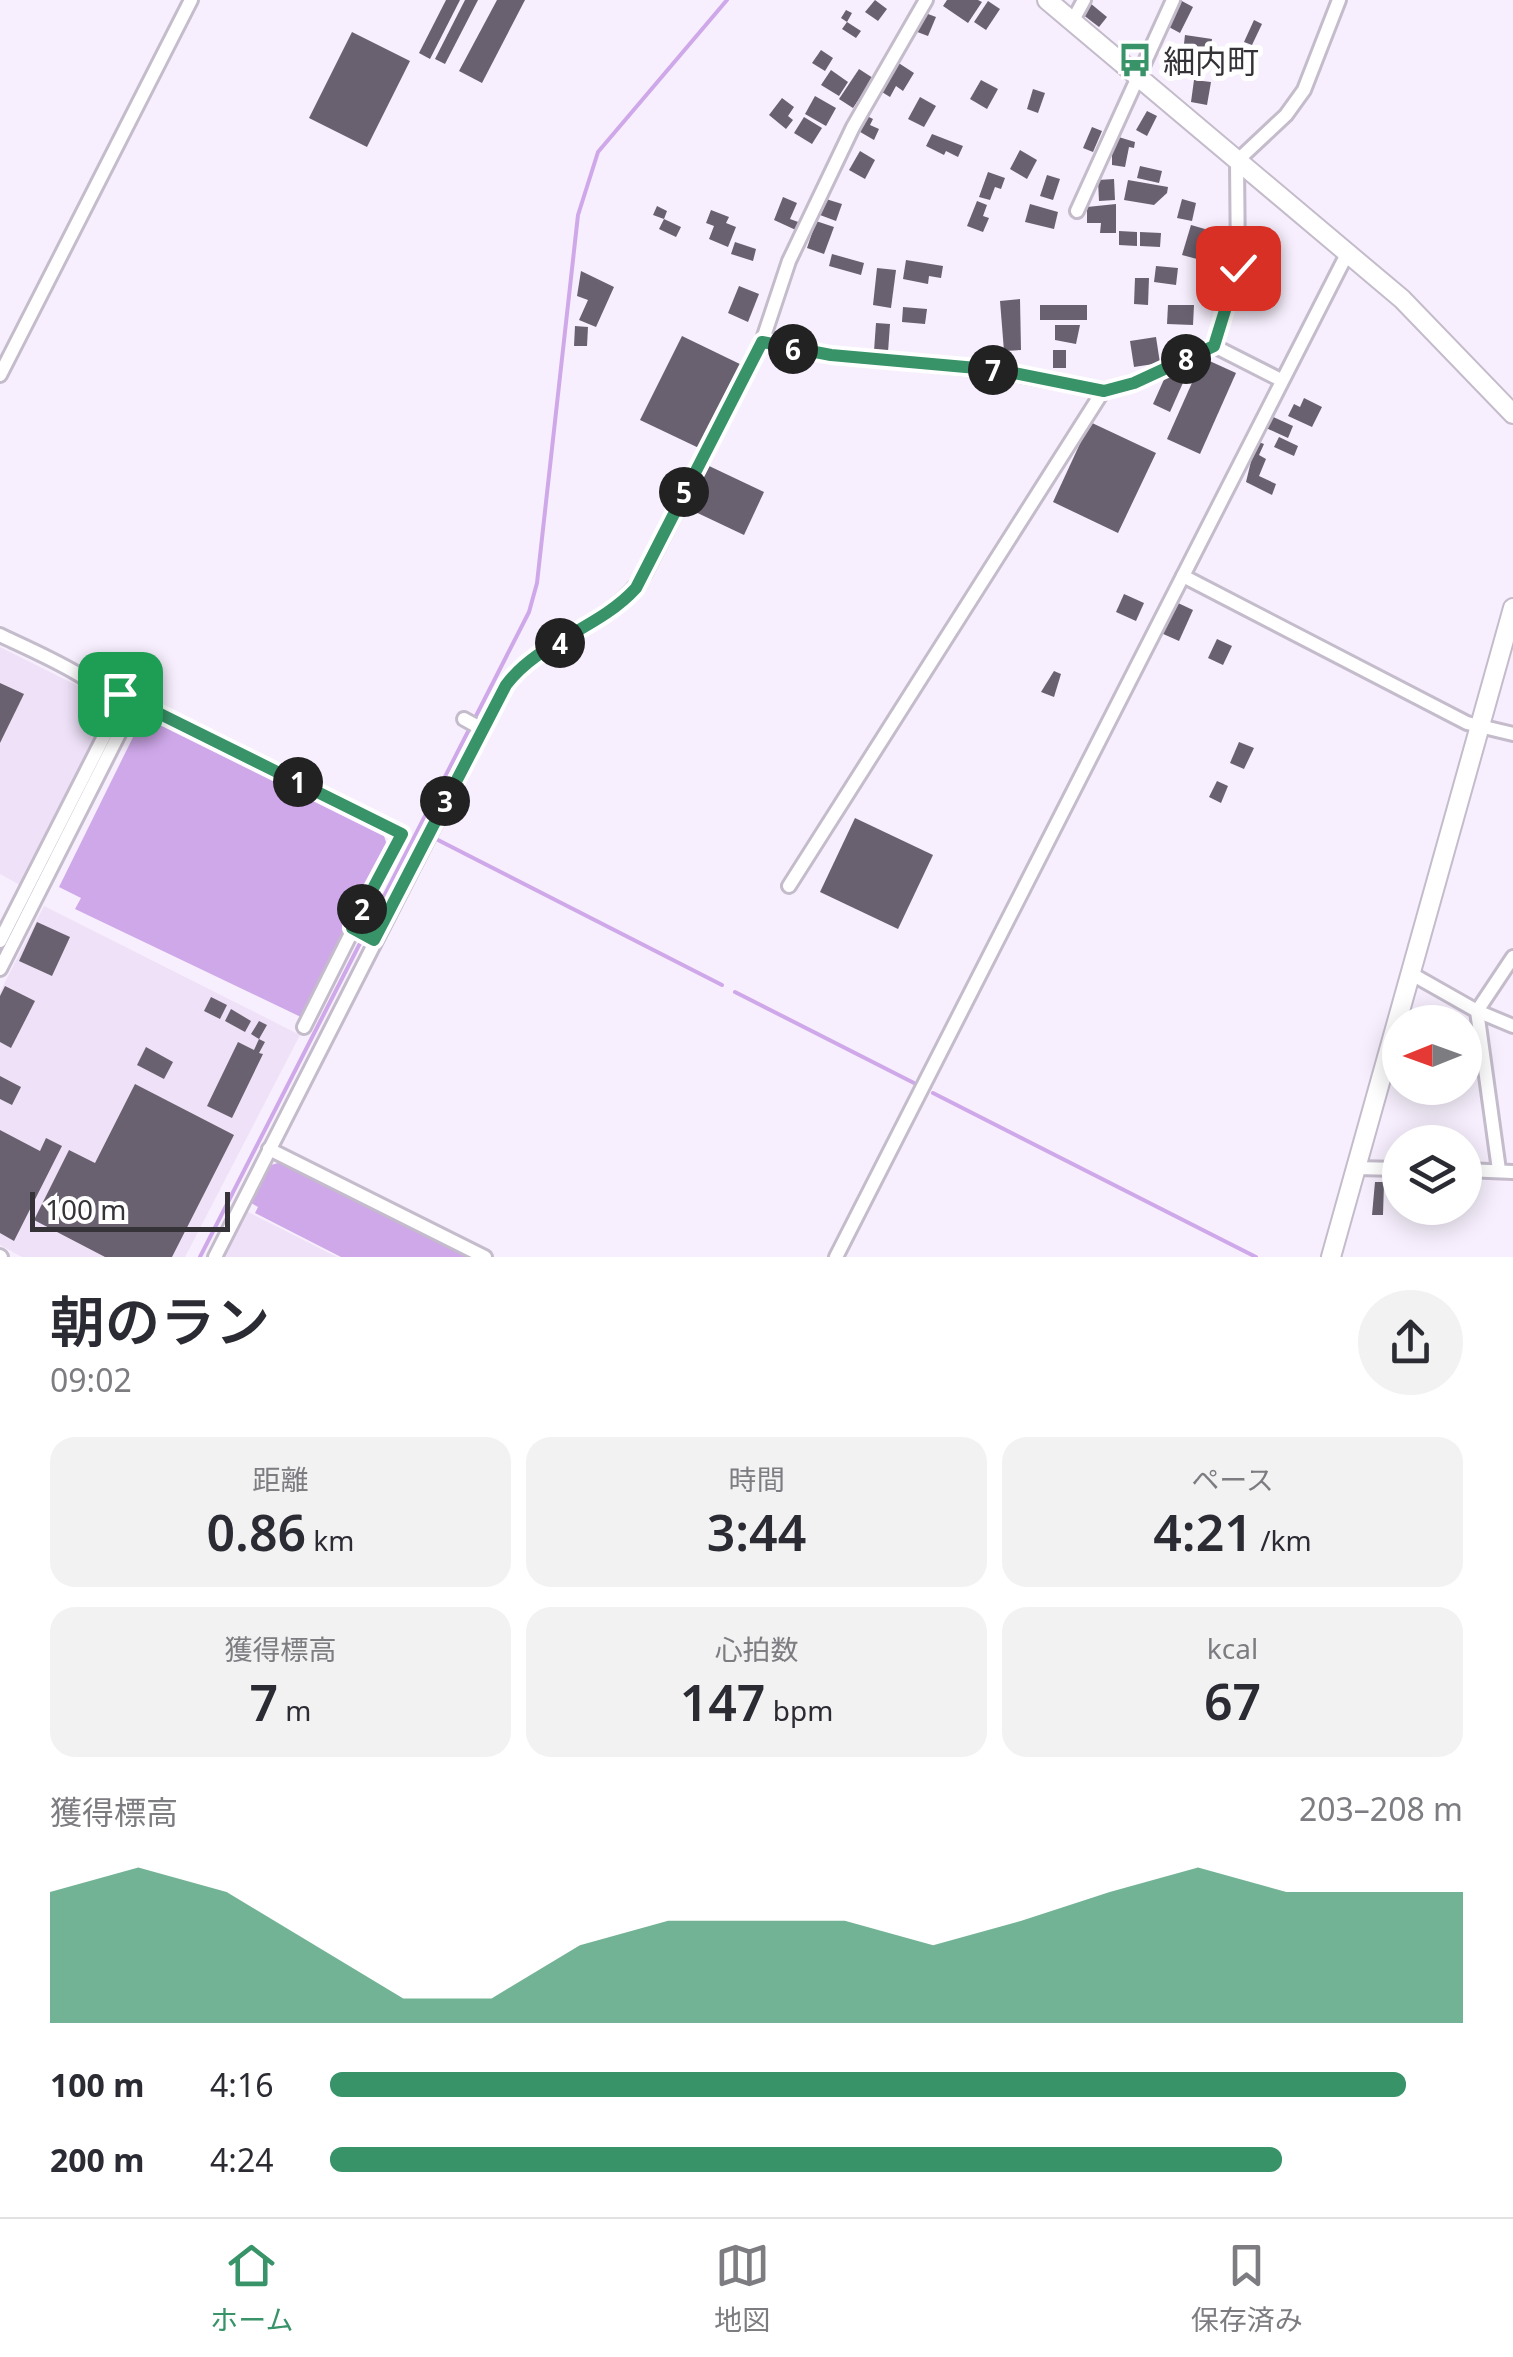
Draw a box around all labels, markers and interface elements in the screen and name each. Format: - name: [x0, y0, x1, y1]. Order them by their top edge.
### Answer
- place label: 細内町: [1163, 39, 1259, 82]
- bus stop icon: 細内町: [1116, 41, 1154, 79]
- pin: [1196, 226, 1281, 311]
- icon: check: [1211, 241, 1266, 296]
- pin: 6: [768, 324, 818, 374]
- text: 6: [785, 330, 801, 368]
- pin: 8: [1161, 334, 1211, 384]
- text: 8: [1178, 340, 1194, 378]
- pin: 7: [968, 345, 1018, 395]
- text: 7: [985, 351, 1001, 389]
- pin: 5: [659, 467, 709, 517]
- text: 5: [676, 473, 692, 511]
- pin: 4: [535, 618, 585, 668]
- text: 4: [552, 624, 568, 662]
- pin: [78, 652, 163, 737]
- icon: arrive: [93, 667, 148, 722]
- pin: 1: [273, 757, 323, 807]
- text: 1: [290, 763, 306, 801]
- pin: 3: [420, 776, 470, 826]
- text: 3: [437, 782, 453, 820]
- pin: 2: [337, 884, 387, 934]
- text: 2: [354, 890, 370, 928]
- north arrow: [1382, 1005, 1482, 1105]
- map controls: [1382, 1005, 1482, 1225]
- button: layers: [1382, 1125, 1482, 1225]
- scale bar: [30, 1187, 230, 1232]
- text: 100 m: [45, 1190, 127, 1228]
- text: 朝のラン: [50, 1283, 270, 1358]
- button: share: [1358, 1290, 1463, 1395]
- text: 09:02: [50, 1358, 132, 1401]
- text: 距離: [252, 1460, 309, 1498]
- text: 時間: [728, 1460, 785, 1498]
- text: ペース: [1191, 1460, 1274, 1498]
- text: 0.86: [206, 1498, 306, 1566]
- text: 3:44: [707, 1498, 806, 1566]
- text: 4:21: [1153, 1498, 1253, 1566]
- text: km: [306, 1521, 355, 1559]
- text: /km: [1253, 1521, 1312, 1559]
- text: kcal: [1207, 1629, 1258, 1667]
- text: 獲得標高: [224, 1630, 337, 1668]
- text: 心拍数: [714, 1630, 799, 1668]
- text: 67: [1204, 1667, 1261, 1735]
- text: 7: [249, 1668, 278, 1736]
- text: 147: [680, 1668, 765, 1736]
- text: m: [278, 1691, 312, 1729]
- text: bpm: [765, 1691, 833, 1729]
- text: 203–208 m: [1299, 1787, 1463, 1830]
- text: 獲得標高: [50, 1790, 178, 1833]
- text: 100 m: [50, 2063, 144, 2106]
- text: 4:16: [210, 2063, 274, 2106]
- text: 200 m: [50, 2138, 144, 2181]
- text: 4:24: [210, 2138, 274, 2181]
- tab: ホーム: [210, 2238, 293, 2338]
- tab: 地図: [714, 2238, 770, 2338]
- tab: 保存済み: [1191, 2238, 1303, 2338]

